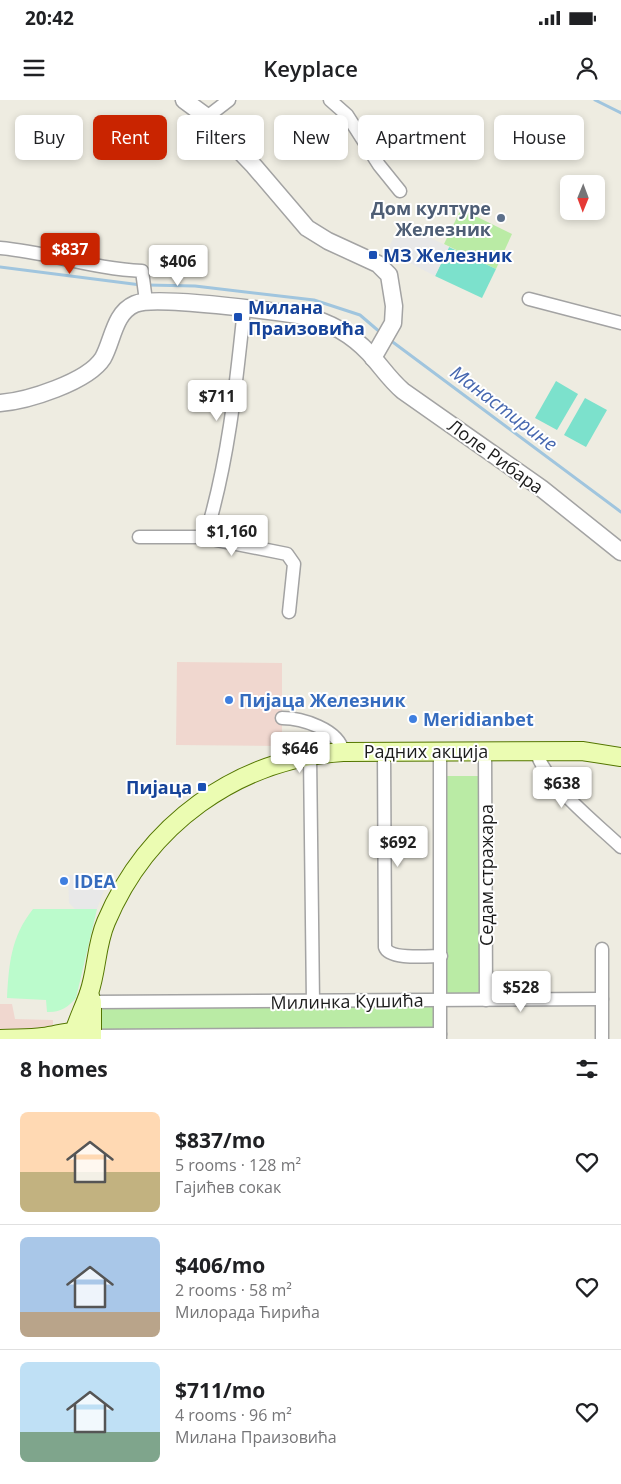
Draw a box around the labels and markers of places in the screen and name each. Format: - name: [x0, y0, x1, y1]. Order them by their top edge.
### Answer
- place label: Дом културе Железник: [371, 196, 492, 241]
- marker: Дом културе Железник: [495, 212, 507, 224]
- pin: $837: [40, 232, 100, 275]
- place label: МЗ Железник: [383, 243, 513, 267]
- pin: $406: [148, 244, 208, 287]
- marker: МЗ Железник: [367, 249, 379, 261]
- place label: Милана Праизовића: [248, 295, 365, 340]
- marker: Милана Праизовића: [232, 311, 244, 323]
- pin: $711: [187, 380, 247, 422]
- pin: $1,160: [191, 514, 273, 557]
- place label: Пијаца Железник: [239, 688, 406, 712]
- marker: Пијаца Железник: [223, 694, 235, 706]
- place label: Meridianbet: [423, 707, 534, 731]
- marker: Meridianbet: [407, 713, 419, 725]
- pin: $646: [270, 732, 330, 774]
- pin: $638: [532, 766, 592, 809]
- place label: Пијаца: [126, 775, 192, 799]
- marker: Пијаца: [196, 781, 208, 793]
- pin: $692: [368, 826, 428, 868]
- place label: IDEA: [74, 869, 116, 893]
- marker: IDEA: [58, 875, 70, 887]
- pin: $528: [491, 970, 551, 1013]

